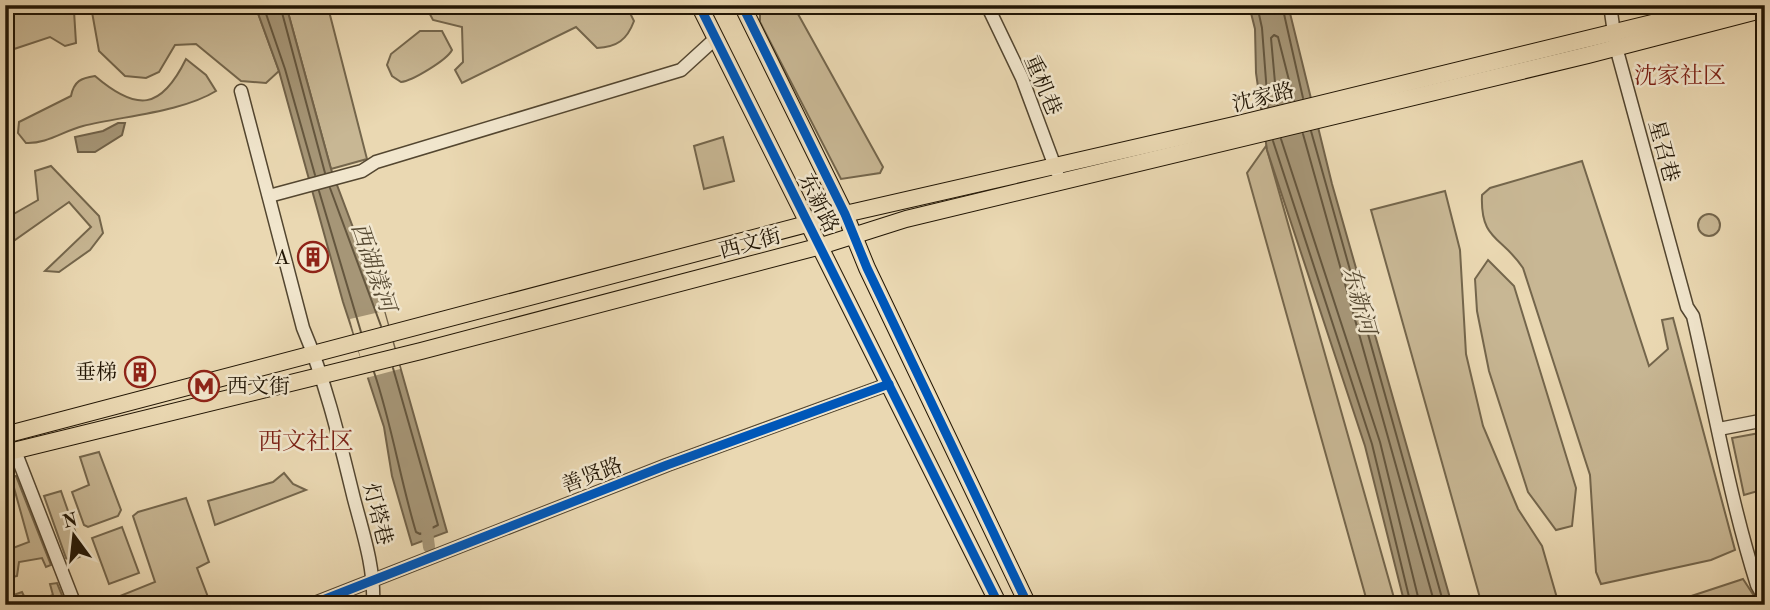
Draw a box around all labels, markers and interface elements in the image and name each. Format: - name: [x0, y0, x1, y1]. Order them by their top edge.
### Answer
- street label: 重机巷: [1020, 52, 1065, 119]
- district label: 沈家社区: [1634, 63, 1726, 88]
- street label: 沈家路: [1230, 79, 1296, 116]
- street label: 星召巷: [1644, 118, 1683, 185]
- street label: 东新路: [794, 170, 843, 237]
- water label: 西湖漾河: [347, 220, 402, 319]
- street label: 西文街: [717, 224, 784, 263]
- building icon: A: [296, 240, 330, 274]
- place label: A: [274, 248, 290, 269]
- water label: 东新河: [1339, 264, 1382, 341]
- building icon: 垂梯: [123, 355, 157, 389]
- place label: 垂梯: [75, 361, 117, 384]
- metro station icon: 西文街: [187, 369, 221, 403]
- place label: 西文街: [227, 375, 290, 398]
- district label: 西文社区: [258, 428, 354, 455]
- street label: 善贤路: [559, 453, 626, 497]
- street label: 灯塔巷: [359, 481, 396, 547]
- north arrow: [38, 502, 108, 572]
- text: N: [61, 511, 80, 533]

